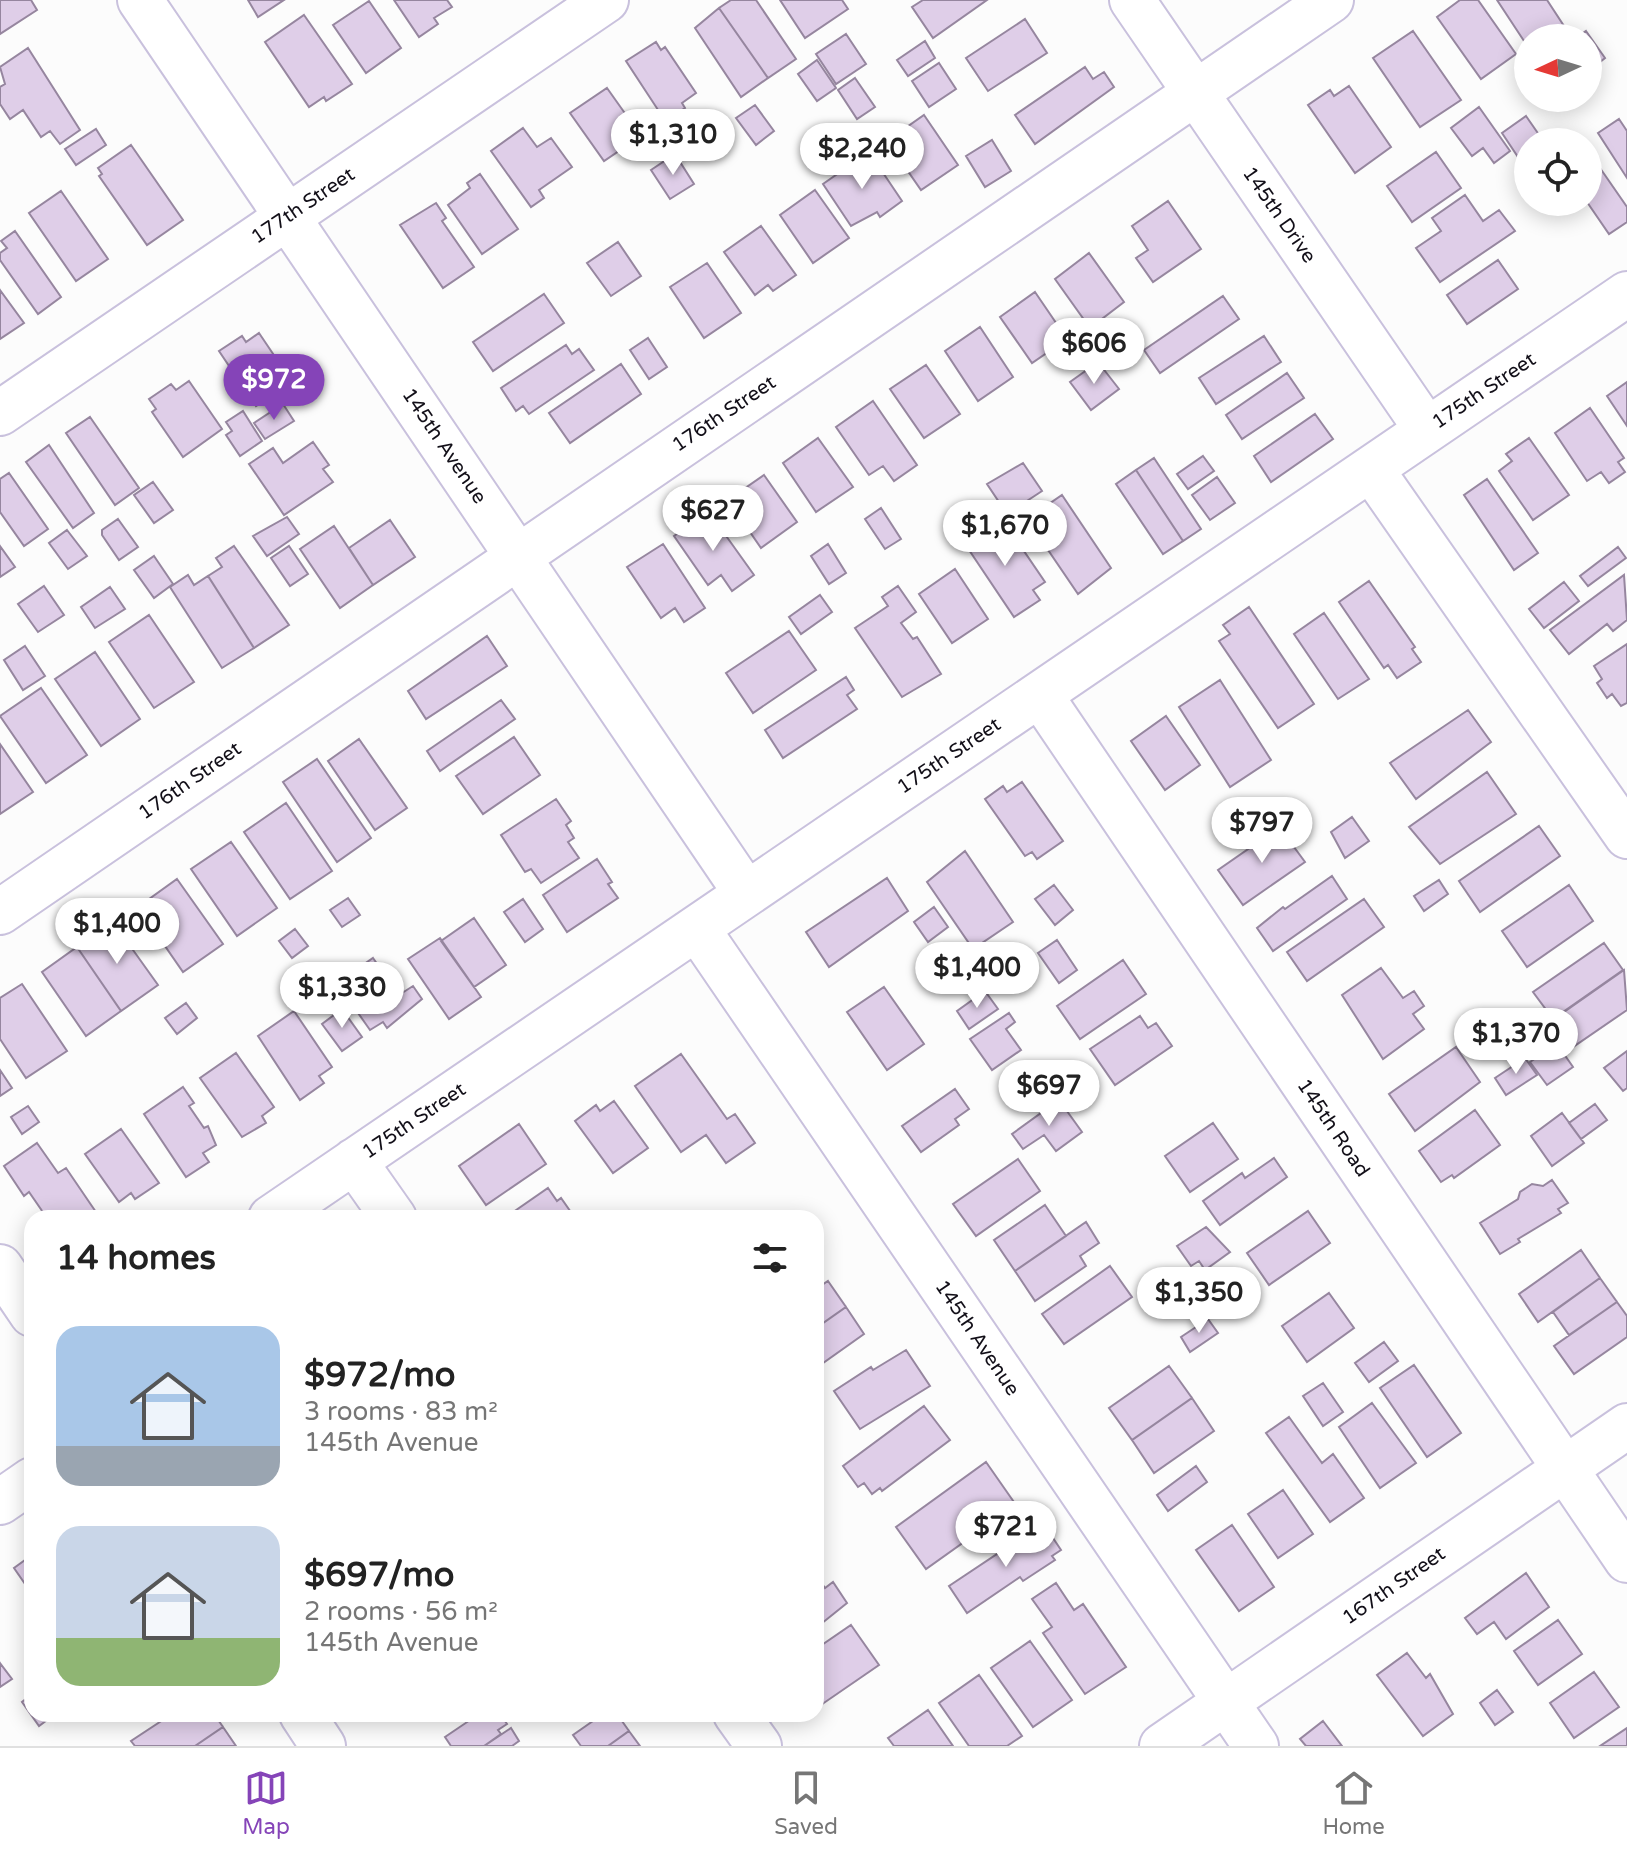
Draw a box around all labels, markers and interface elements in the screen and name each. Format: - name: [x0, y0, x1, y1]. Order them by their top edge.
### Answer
- north arrow: [1514, 24, 1602, 112]
- map controls: [1514, 24, 1602, 216]
- pin: $1,310: [608, 109, 738, 177]
- text: $1,310: [629, 119, 717, 150]
- pin: $2,240: [797, 123, 927, 191]
- button: locate: [1514, 128, 1602, 216]
- text: $2,240: [818, 133, 906, 164]
- street label: 177th Street: [247, 162, 360, 249]
- street label: 145th Drive: [1237, 162, 1321, 268]
- pin: $606: [1047, 318, 1141, 386]
- text: $606: [1061, 328, 1127, 359]
- street label: 175th Street: [1428, 347, 1541, 434]
- pin: $972: [227, 354, 321, 422]
- text: $972: [241, 364, 307, 395]
- street label: 176th Street: [668, 370, 781, 457]
- street label: 145th Avenue: [397, 384, 491, 508]
- pin: $627: [666, 485, 760, 553]
- text: $627: [680, 495, 746, 526]
- pin: $1,670: [940, 500, 1070, 568]
- text: $1,670: [961, 510, 1049, 541]
- street label: 175th Street: [893, 712, 1006, 799]
- street label: 176th Street: [134, 737, 246, 825]
- pin: $797: [1215, 797, 1309, 865]
- text: $797: [1229, 807, 1295, 838]
- pin: $1,400: [52, 898, 182, 966]
- text: $1,400: [73, 908, 161, 939]
- pin: $1,400: [912, 942, 1042, 1010]
- text: $1,400: [933, 952, 1021, 983]
- pin: $1,330: [277, 962, 407, 1030]
- text: $1,330: [298, 972, 386, 1003]
- pin: $1,370: [1451, 1008, 1581, 1076]
- text: $1,370: [1472, 1018, 1560, 1049]
- pin: $697: [1002, 1060, 1096, 1128]
- text: $697: [1016, 1070, 1082, 1101]
- street label: 145th Road: [1291, 1074, 1375, 1182]
- street label: 175th Street: [358, 1077, 471, 1164]
- icon: filters: [748, 1236, 792, 1280]
- text: 14 homes: [56, 1238, 216, 1279]
- pin: $1,350: [1134, 1267, 1264, 1335]
- street label: 145th Avenue: [930, 1276, 1024, 1400]
- text: $1,350: [1155, 1277, 1243, 1308]
- text: $972/mo: [304, 1355, 455, 1396]
- icon: home: [120, 1358, 216, 1454]
- text: 3 rooms · 83 m²: [304, 1396, 498, 1427]
- text: 145th Avenue: [304, 1427, 479, 1458]
- pin: $721: [959, 1501, 1053, 1569]
- text: $721: [973, 1511, 1039, 1542]
- street label: 167th Street: [1338, 1542, 1450, 1630]
- text: $697/mo: [304, 1555, 454, 1596]
- icon: home: [120, 1558, 216, 1654]
- text: 2 rooms · 56 m²: [304, 1596, 498, 1627]
- text: 145th Avenue: [304, 1627, 479, 1658]
- tab: Map: [242, 1766, 290, 1840]
- tab: Saved: [774, 1766, 838, 1840]
- tab: Home: [1322, 1766, 1385, 1840]

